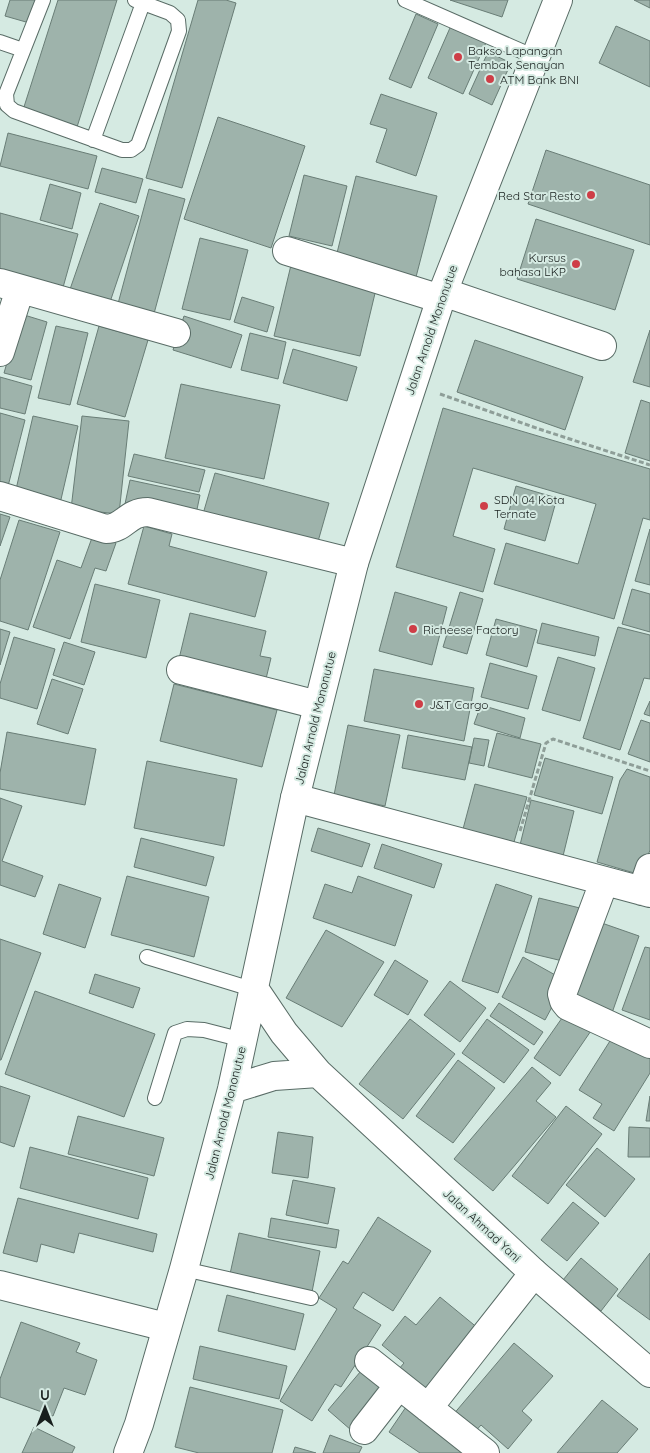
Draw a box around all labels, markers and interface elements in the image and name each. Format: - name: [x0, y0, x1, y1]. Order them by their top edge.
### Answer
- place label: Bakso Lapangan Tembak Senayan: [468, 43, 565, 72]
- marker: Bakso Lapangan Tembak Senayan: [452, 51, 464, 63]
- place label: ATM Bank BNI: [500, 72, 579, 87]
- marker: ATM Bank BNI: [484, 73, 496, 85]
- place label: Red Star Resto: [498, 188, 581, 203]
- marker: Red Star Resto: [585, 189, 597, 201]
- place label: Kursus bahasa LKP: [499, 250, 566, 279]
- marker: Kursus bahasa LKP: [570, 258, 582, 270]
- street label: Jalan Arnold Mononutue: [402, 263, 460, 397]
- place label: SDN 04 Kota Ternate: [494, 492, 565, 521]
- marker: SDN 04 Kota Ternate: [478, 500, 490, 512]
- place label: Richeese Factory: [423, 622, 519, 637]
- marker: Richeese Factory: [407, 623, 419, 635]
- street label: Jalan Arnold Mononutue: [291, 650, 339, 786]
- place label: J&T Cargo: [429, 697, 489, 712]
- marker: J&T Cargo: [413, 698, 425, 710]
- street label: Jalan Arnold Mononutue: [201, 1045, 249, 1181]
- street label: Jalan Ahmad Yani: [440, 1185, 524, 1265]
- north arrow: [20, 1383, 70, 1433]
- text: U: [40, 1386, 50, 1404]

